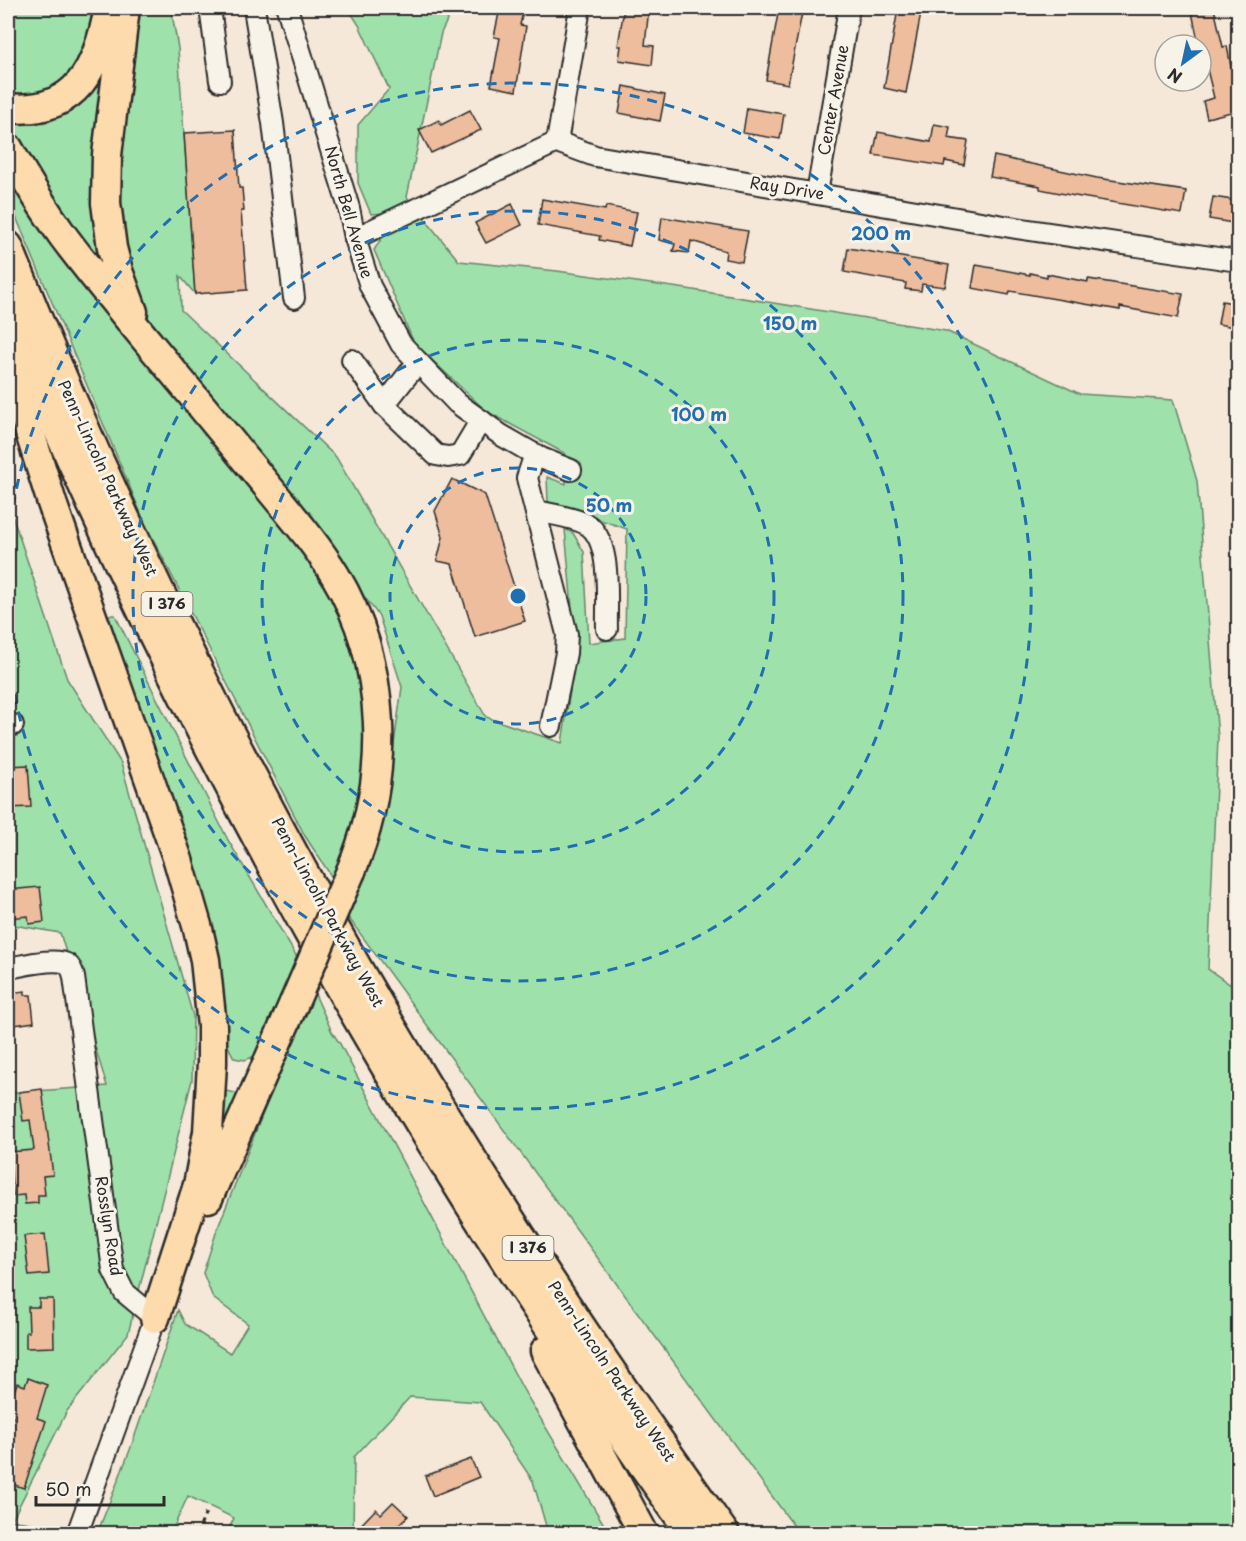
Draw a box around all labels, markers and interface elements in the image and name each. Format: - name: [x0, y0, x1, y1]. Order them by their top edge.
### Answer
- north arrow: [1153, 33, 1213, 93]
- street label: Center Avenue: [810, 42, 854, 157]
- text: N: [1162, 63, 1186, 90]
- street label: North Bell Avenue: [320, 143, 380, 281]
- street label: Ray Drive: [748, 169, 826, 205]
- text: 200 m: [851, 219, 911, 246]
- text: 150 m: [763, 309, 817, 336]
- street label: Penn-Lincoln Parkway West: [53, 376, 165, 580]
- text: 100 m: [671, 400, 727, 427]
- text: 50 m: [586, 491, 632, 518]
- centre of rings: [508, 586, 528, 606]
- road number: I 376: [142, 592, 192, 616]
- street label: Penn-Lincoln Parkway West: [267, 812, 391, 1011]
- street label: Rosslyn Road: [90, 1174, 130, 1278]
- road number: I 376: [502, 1236, 554, 1260]
- street label: Penn-Lincoln Parkway West: [543, 1275, 683, 1466]
- scale bar: [36, 1469, 164, 1507]
- text: 50 m: [45, 1475, 92, 1502]

